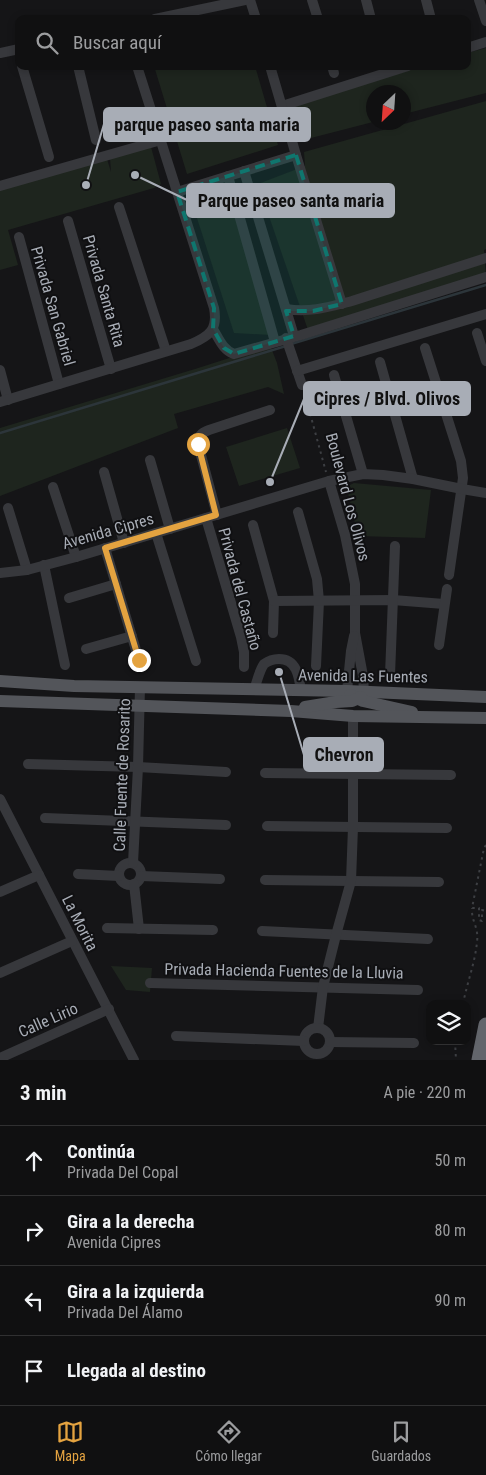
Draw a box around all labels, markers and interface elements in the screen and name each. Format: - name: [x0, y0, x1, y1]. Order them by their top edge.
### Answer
- search box: [15, 15, 471, 70]
- icon: search: [33, 29, 61, 57]
- text: Buscar aquí: [73, 31, 162, 54]
- north arrow: [366, 85, 411, 130]
- callout: parque paseo santa maria: [104, 108, 310, 141]
- text: parque paseo santa maria: [114, 114, 300, 135]
- callout: Parque paseo santa maria: [187, 184, 394, 217]
- text: Parque paseo santa maria: [198, 190, 384, 211]
- street label: Privada Santa Rita: [79, 233, 129, 349]
- street label: Privada San Gabriel: [27, 244, 79, 368]
- callout: Cipres / Blvd. Olivos: [304, 382, 470, 415]
- text: Cipres / Blvd. Olivos: [314, 388, 460, 409]
- street label: Boulevard Los Olivos: [322, 431, 374, 563]
- route start: [187, 433, 210, 456]
- street label: Avenida Cipres: [60, 509, 156, 553]
- street label: Privada del Castaño: [215, 526, 265, 652]
- route end: [128, 649, 151, 672]
- street label: Avenida Las Fuentes: [298, 665, 428, 687]
- street label: Calle Fuente de Rosarito: [110, 698, 134, 852]
- callout: Chevron: [304, 738, 383, 771]
- text: Chevron: [314, 744, 374, 765]
- street label: La Morita: [58, 892, 102, 954]
- street label: Privada Hacienda Fuentes de la Lluvia: [164, 959, 404, 983]
- street label: Calle Lirio: [15, 998, 81, 1042]
- map controls: [426, 1000, 471, 1045]
- button: layers: [426, 1000, 471, 1045]
- text: 3 min: [20, 1081, 67, 1105]
- text: A pie · 220 m: [383, 1083, 466, 1102]
- text: Continúa: [67, 1140, 135, 1163]
- icon: ahead: [20, 1147, 48, 1175]
- text: 50 m: [434, 1151, 466, 1170]
- text: Privada Del Copal: [67, 1163, 178, 1182]
- text: Gira a la derecha: [67, 1210, 194, 1233]
- icon: right: [20, 1217, 48, 1245]
- text: 80 m: [434, 1221, 466, 1240]
- text: Avenida Cipres: [67, 1233, 161, 1252]
- text: Gira a la izquierda: [67, 1280, 204, 1303]
- icon: left: [20, 1287, 48, 1315]
- text: 90 m: [434, 1291, 466, 1310]
- text: Privada Del Álamo: [67, 1303, 183, 1322]
- icon: arrive: [20, 1357, 48, 1385]
- text: Llegada al destino: [67, 1359, 206, 1382]
- tab: Mapa: [55, 1418, 86, 1464]
- tab: Cómo llegar: [195, 1418, 262, 1464]
- tab: Guardados: [371, 1418, 431, 1464]

